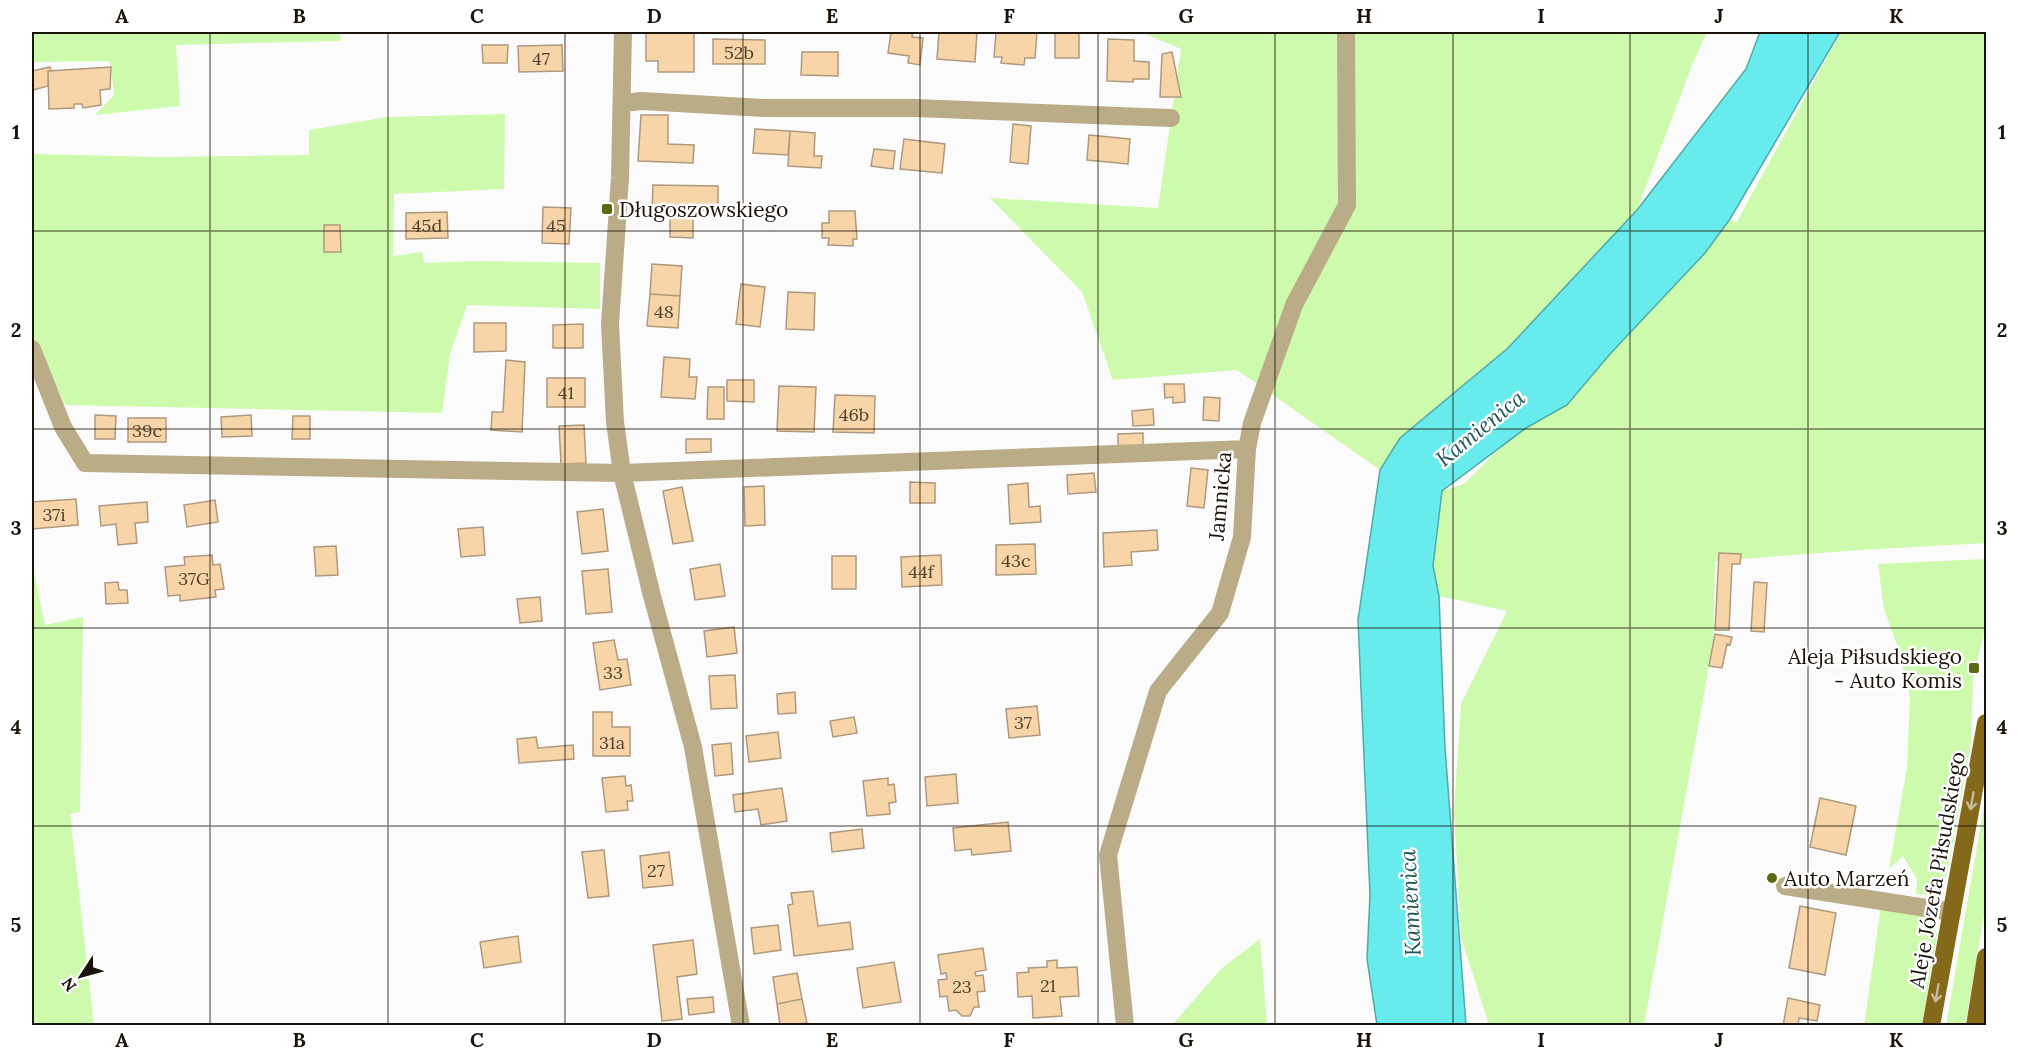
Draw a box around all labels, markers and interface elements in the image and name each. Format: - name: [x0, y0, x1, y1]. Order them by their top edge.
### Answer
- text: A: [115, 3, 129, 28]
- text: B: [292, 3, 306, 28]
- text: C: [470, 3, 484, 28]
- text: D: [646, 3, 662, 28]
- text: E: [826, 3, 838, 28]
- text: F: [1003, 3, 1015, 28]
- text: G: [1178, 3, 1194, 28]
- text: H: [1356, 3, 1372, 28]
- text: I: [1537, 3, 1545, 28]
- text: J: [1714, 3, 1724, 28]
- text: K: [1889, 3, 1904, 28]
- house number: 52b: [724, 41, 754, 64]
- house number: 47: [532, 47, 550, 70]
- text: 1: [12, 119, 20, 144]
- text: 1: [1998, 119, 2006, 144]
- place label: Długoszowskiego: [619, 196, 788, 223]
- marker: Długoszowskiego: [600, 202, 614, 216]
- house number: 45d: [412, 214, 442, 237]
- house number: 45: [546, 214, 566, 237]
- house number: 48: [654, 300, 674, 323]
- text: 2: [11, 317, 21, 342]
- text: 2: [1997, 317, 2007, 342]
- house number: 41: [558, 381, 574, 404]
- water label: Kamienica: [1430, 383, 1531, 472]
- house number: 46b: [839, 403, 869, 426]
- house number: 39c: [132, 419, 162, 442]
- street label: Jamnicka: [1203, 450, 1237, 543]
- house number: 37i: [43, 503, 65, 526]
- text: 3: [10, 515, 22, 540]
- text: 3: [1996, 515, 2008, 540]
- house number: 43c: [1001, 549, 1031, 572]
- house number: 44f: [908, 560, 936, 583]
- house number: 37G: [178, 567, 210, 590]
- place label: Aleja Piłsudskiego - Auto Komis: [1787, 643, 1962, 694]
- house number: 33: [603, 661, 623, 684]
- marker: Aleja Piłsudskiego - Auto Komis: [1967, 661, 1981, 675]
- house number: 37: [1014, 711, 1032, 734]
- text: 4: [11, 714, 22, 739]
- text: 4: [1997, 714, 2008, 739]
- house number: 31a: [599, 731, 625, 754]
- street label: Aleje Józefa Piłsudskiego: [1903, 750, 1971, 991]
- one-way arrow: [1966, 791, 1977, 810]
- water label: Kamienica: [1393, 848, 1427, 957]
- house number: 27: [647, 859, 665, 882]
- place label: Auto Marzeń: [1783, 865, 1910, 892]
- marker: Auto Marzeń: [1765, 871, 1779, 885]
- text: 5: [11, 912, 22, 937]
- text: 5: [1997, 912, 2008, 937]
- north arrow: [51, 946, 111, 1006]
- text: N: [57, 974, 81, 996]
- house number: 21: [1040, 974, 1056, 997]
- house number: 23: [952, 975, 972, 998]
- one-way arrow: [1931, 983, 1942, 1002]
- text: A: [115, 1027, 129, 1052]
- text: B: [292, 1027, 306, 1052]
- text: C: [470, 1027, 484, 1052]
- text: D: [646, 1027, 662, 1052]
- text: E: [826, 1027, 838, 1052]
- text: F: [1003, 1027, 1015, 1052]
- text: G: [1178, 1027, 1194, 1052]
- text: H: [1356, 1027, 1372, 1052]
- text: I: [1537, 1027, 1545, 1052]
- text: J: [1714, 1027, 1724, 1052]
- text: K: [1889, 1027, 1904, 1052]

